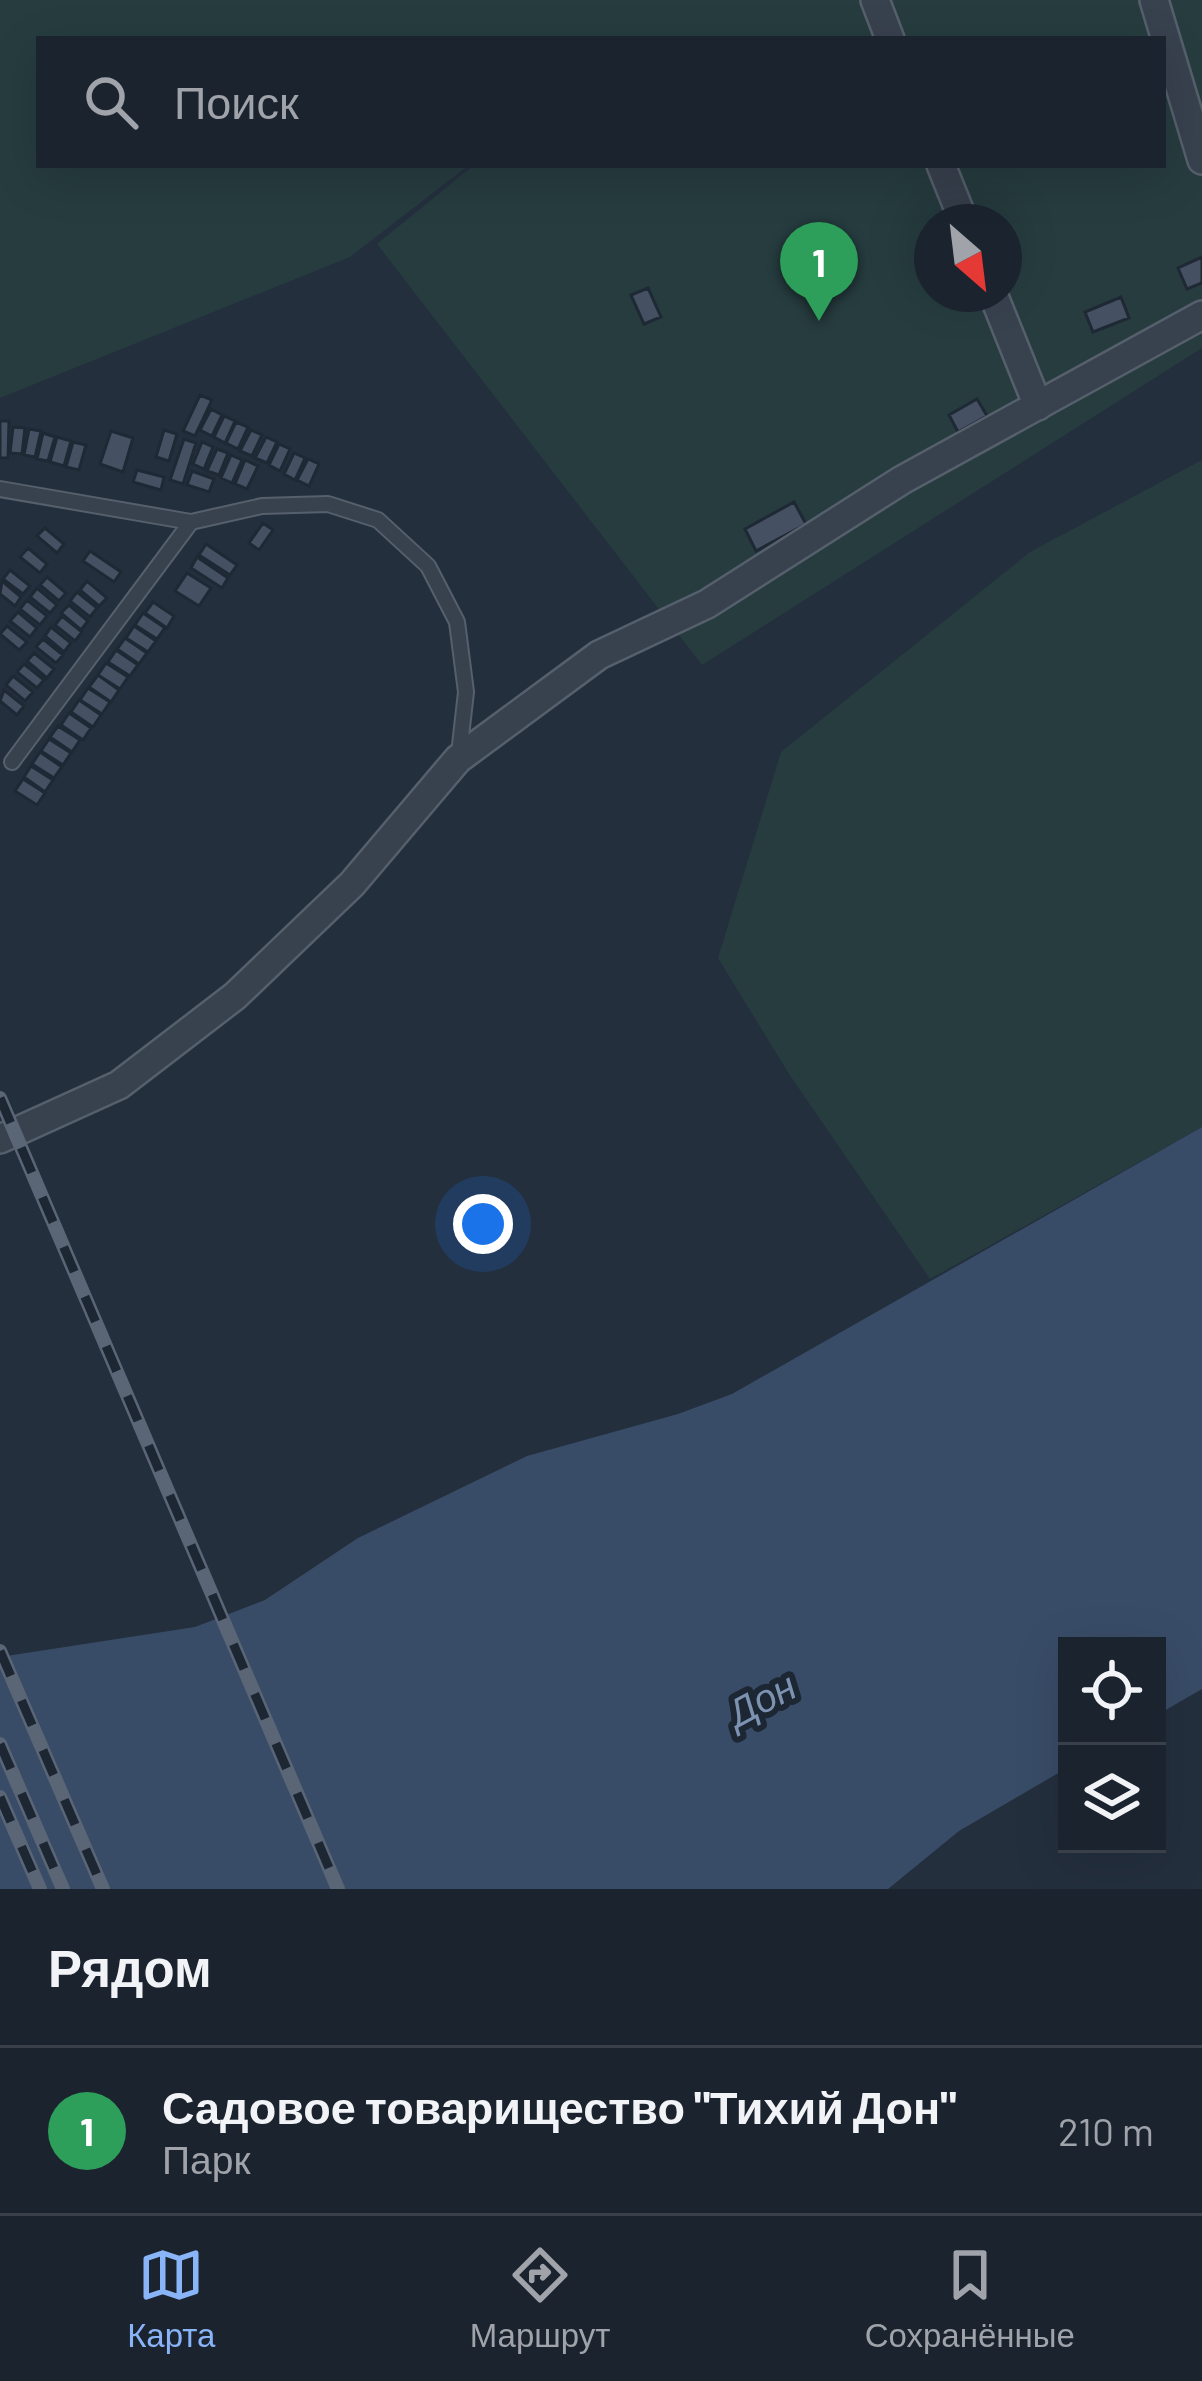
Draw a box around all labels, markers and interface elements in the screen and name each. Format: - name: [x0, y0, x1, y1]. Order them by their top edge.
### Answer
- search box: [36, 36, 1166, 168]
- icon: search: [78, 69, 144, 135]
- text: Поиск: [174, 74, 299, 128]
- north arrow: [914, 204, 1022, 312]
- pin: 1: [780, 222, 858, 321]
- your location: [453, 1194, 513, 1254]
- map controls: [1058, 1637, 1166, 1853]
- button: locate: [1058, 1637, 1166, 1745]
- water label: Дон: [715, 1661, 803, 1737]
- button: layers: [1058, 1745, 1166, 1853]
- text: Рядом: [48, 1936, 212, 1997]
- text: Садовое товарищество "Тихий Дон": [162, 2079, 956, 2133]
- text: 1: [80, 2107, 94, 2154]
- text: 210 m: [1058, 2107, 1154, 2154]
- text: Парк: [162, 2135, 250, 2182]
- tab: Карта: [127, 2242, 215, 2355]
- tab: Маршрут: [470, 2242, 610, 2355]
- tab: Сохранённые: [865, 2242, 1075, 2355]

